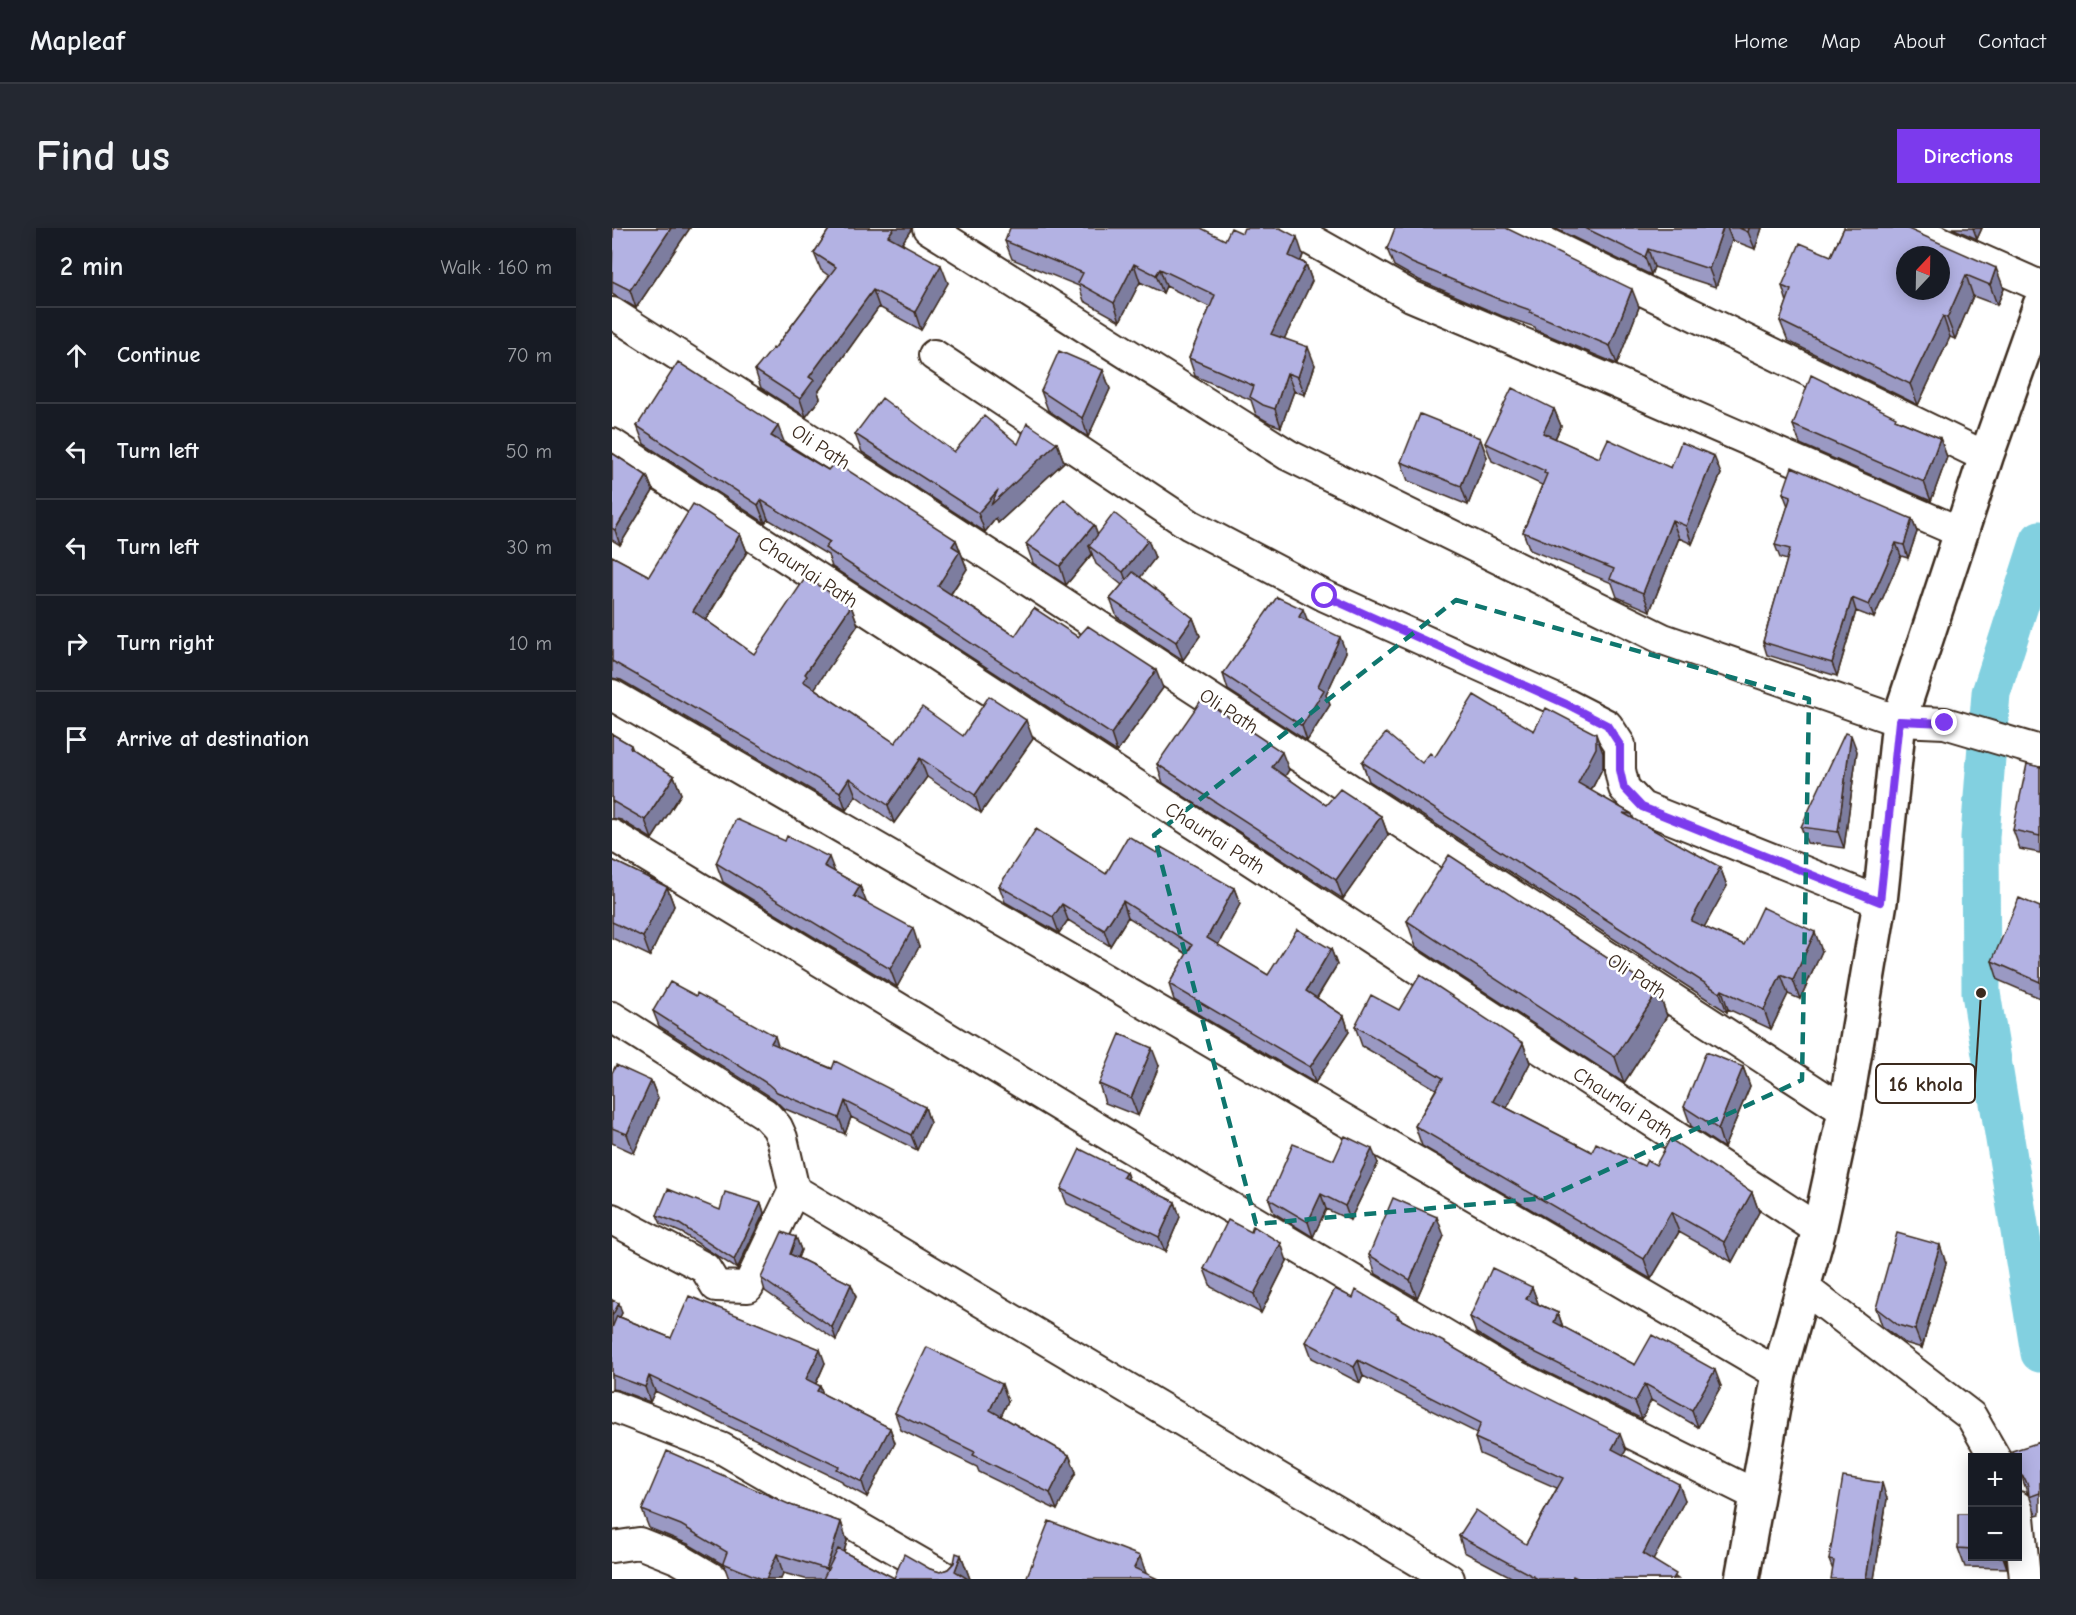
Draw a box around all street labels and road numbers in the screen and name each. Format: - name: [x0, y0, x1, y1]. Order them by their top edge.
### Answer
- street label: Oli Path: [787, 419, 855, 475]
- street label: Chaurlai Path: [754, 531, 862, 613]
- street label: Oli Path: [1195, 683, 1263, 739]
- street label: Chaurlai Path: [1161, 797, 1269, 879]
- street label: Oli Path: [1603, 948, 1671, 1004]
- street label: Chaurlai Path: [1569, 1062, 1677, 1144]

